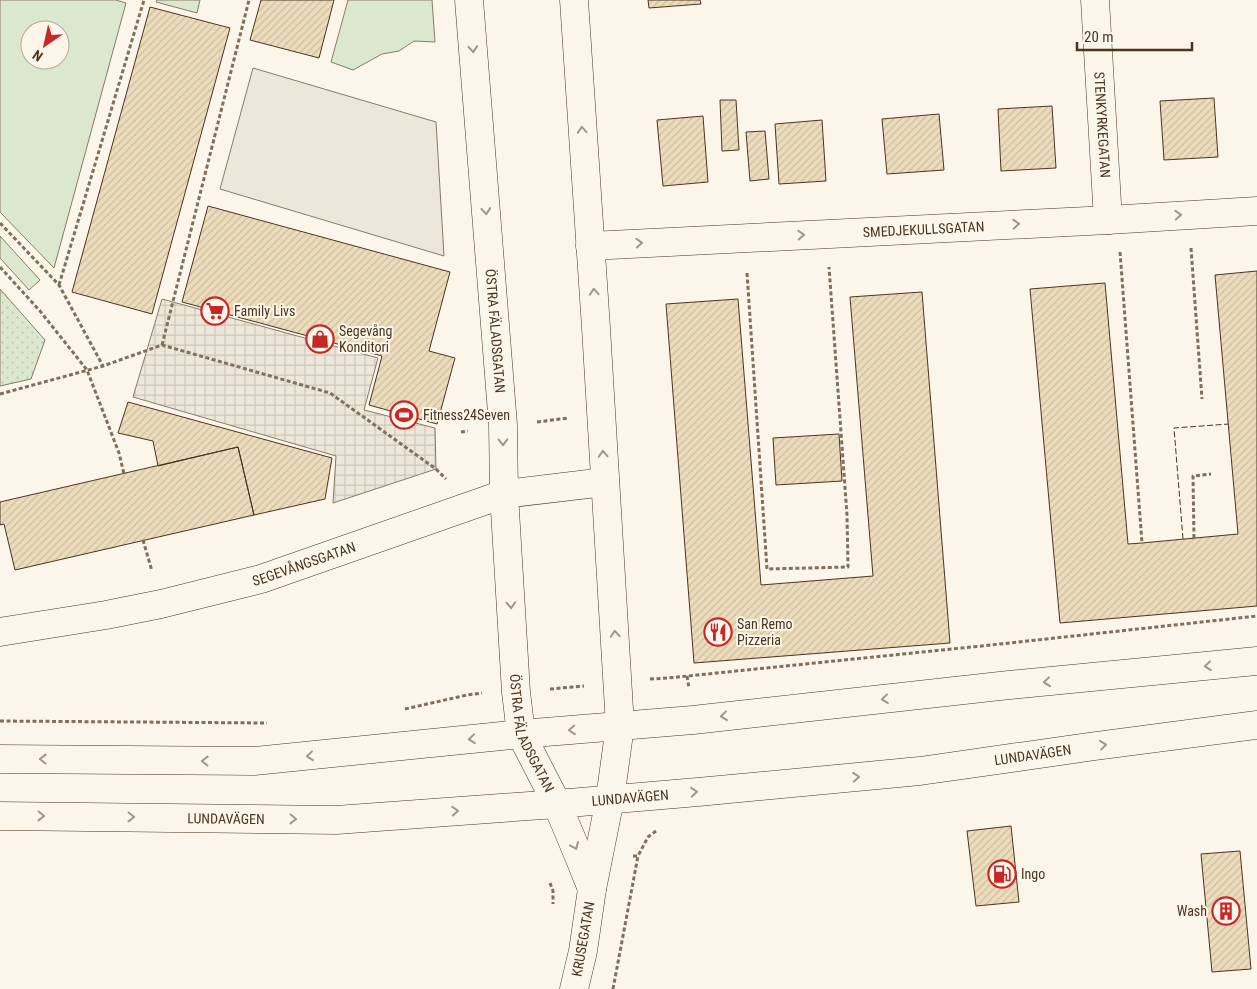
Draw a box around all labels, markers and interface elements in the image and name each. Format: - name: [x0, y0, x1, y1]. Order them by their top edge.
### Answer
- north arrow: [20, 20, 70, 70]
- scale bar: [1077, 20, 1192, 52]
- text: 20 m: [1084, 28, 1114, 46]
- one-way arrow: [467, 45, 478, 53]
- text: N: [30, 47, 46, 65]
- street label: STENKYRKEGATAN: [1091, 71, 1113, 178]
- one-way arrow: [577, 126, 588, 134]
- one-way arrow: [480, 207, 491, 215]
- one-way arrow: [1174, 210, 1182, 221]
- street label: SMEDJEKULLSGATAN: [862, 218, 985, 240]
- one-way arrow: [1012, 219, 1020, 230]
- one-way arrow: [797, 230, 805, 241]
- one-way arrow: [635, 238, 643, 249]
- street label: ÖSTRA FÄLADSGATAN: [483, 268, 508, 394]
- one-way arrow: [588, 288, 599, 296]
- supermarket icon: Family Livs: [200, 296, 230, 326]
- place label: Family Livs: [234, 303, 295, 319]
- place label: Segevång Konditori: [339, 323, 392, 355]
- shop icon: Segevång Konditori: [305, 324, 335, 354]
- sports icon: Fitness24Seven: [389, 400, 419, 430]
- place label: Fitness24Seven: [423, 407, 510, 423]
- one-way arrow: [498, 439, 508, 447]
- one-way arrow: [598, 450, 609, 458]
- street label: SEGEVÅNGSGATAN: [251, 539, 358, 589]
- one-way arrow: [505, 601, 516, 609]
- place label: San Remo Pizzeria: [737, 616, 793, 648]
- restaurant icon: San Remo Pizzeria: [703, 617, 733, 647]
- one-way arrow: [609, 630, 620, 638]
- one-way arrow: [1204, 660, 1212, 671]
- street label: ÖSTRA FÄLADSGATAN: [507, 674, 557, 795]
- one-way arrow: [1042, 676, 1050, 687]
- one-way arrow: [881, 693, 889, 704]
- one-way arrow: [719, 711, 727, 722]
- one-way arrow: [567, 724, 575, 735]
- one-way arrow: [468, 733, 476, 744]
- one-way arrow: [1100, 740, 1108, 751]
- street label: LUNDAVÄGEN: [993, 741, 1072, 768]
- one-way arrow: [306, 750, 314, 761]
- one-way arrow: [39, 754, 46, 764]
- one-way arrow: [201, 756, 209, 766]
- one-way arrow: [852, 772, 860, 783]
- street label: LUNDAVÄGEN: [591, 787, 669, 809]
- one-way arrow: [690, 787, 698, 798]
- one-way arrow: [452, 806, 460, 817]
- street label: LUNDAVÄGEN: [187, 810, 265, 827]
- one-way arrow: [37, 811, 45, 822]
- one-way arrow: [127, 812, 135, 823]
- one-way arrow: [290, 814, 298, 824]
- one-way arrow: [569, 841, 579, 850]
- fuel station icon: Ingo: [987, 859, 1017, 889]
- place label: Ingo: [1021, 866, 1045, 882]
- building icon: Wash: [1211, 896, 1241, 926]
- street label: KRUSEGATAN: [569, 900, 597, 978]
- place label: Wash: [1177, 903, 1207, 919]

